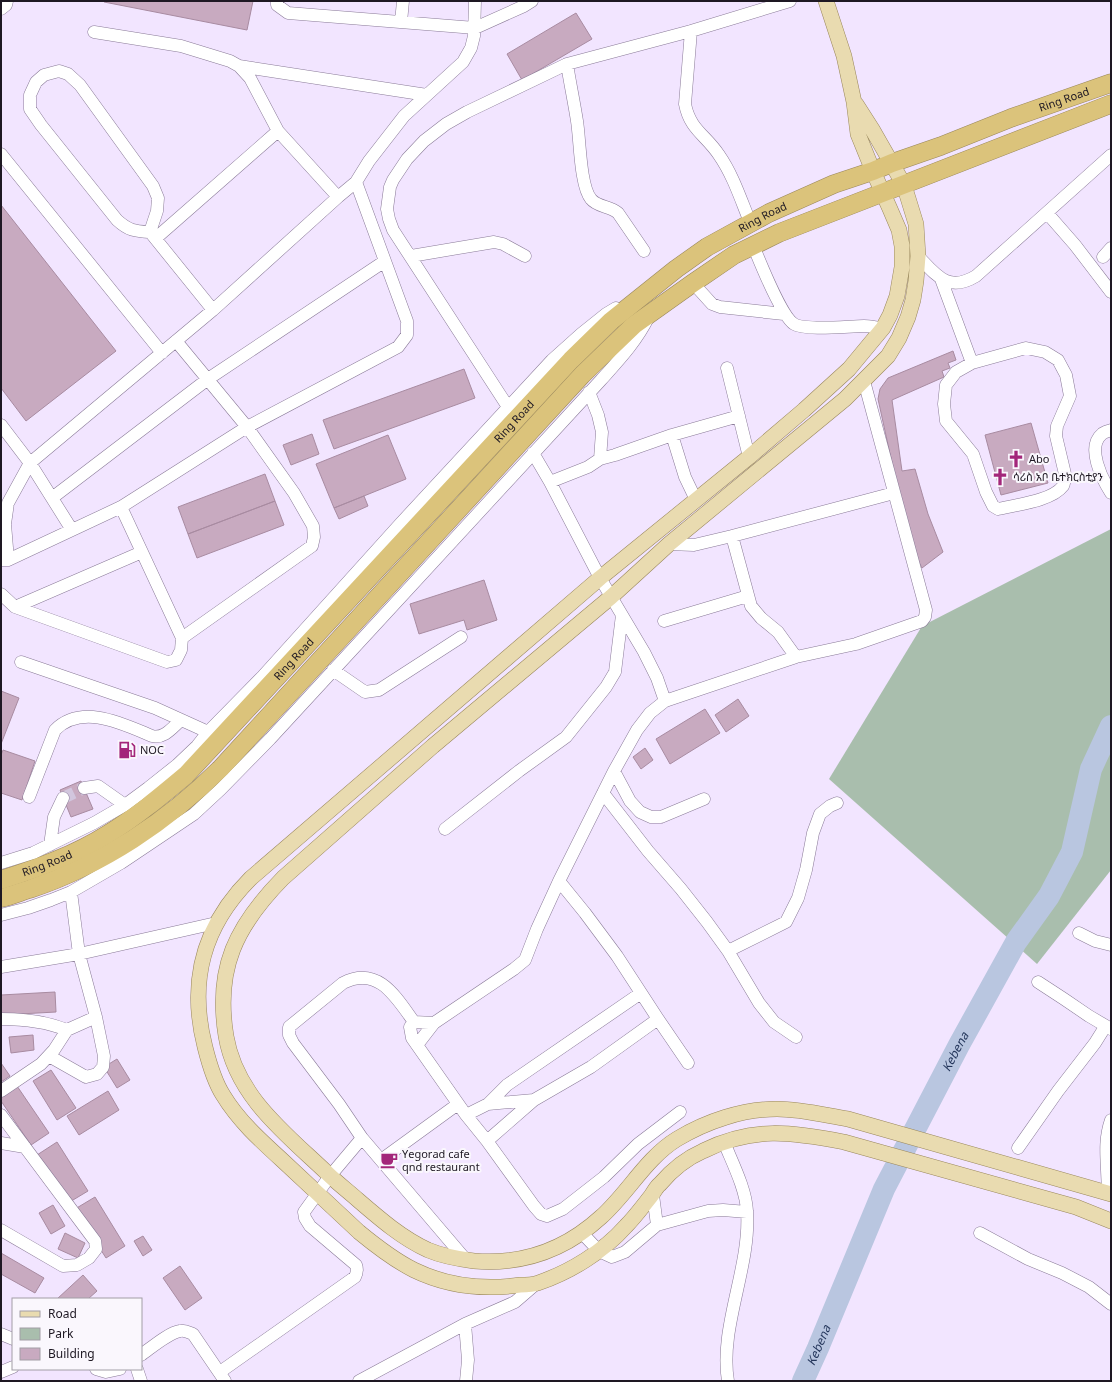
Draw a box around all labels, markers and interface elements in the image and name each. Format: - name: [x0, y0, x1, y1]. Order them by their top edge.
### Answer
- street label: Ring Road: [1037, 83, 1091, 115]
- street label: Ring Road: [735, 198, 789, 235]
- street label: Ring Road: [490, 397, 537, 445]
- church icon: Abo: [1006, 449, 1026, 469]
- place label: Abo: [1029, 451, 1050, 466]
- church icon: ሳሪስ አቦ ቤተክርስቲያን: [990, 467, 1010, 487]
- place label: ሳሪስ አቦ ቤተክርስቲያን: [1013, 469, 1103, 484]
- street label: Ring Road: [270, 634, 317, 683]
- fuel station icon: NOC: [117, 740, 137, 760]
- place label: NOC: [140, 742, 164, 757]
- street label: Ring Road: [20, 846, 74, 879]
- water label: Kebena: [938, 1028, 973, 1074]
- place label: Yegorad cafe qnd restaurant: [402, 1146, 480, 1174]
- cafe icon: Yegorad cafe qnd restaurant: [379, 1150, 399, 1170]
- legend: [12, 1298, 142, 1370]
- text: Road: [48, 1305, 77, 1322]
- water label: Kebena: [802, 1321, 835, 1368]
- text: Park: [48, 1325, 74, 1342]
- text: Building: [48, 1345, 95, 1362]

